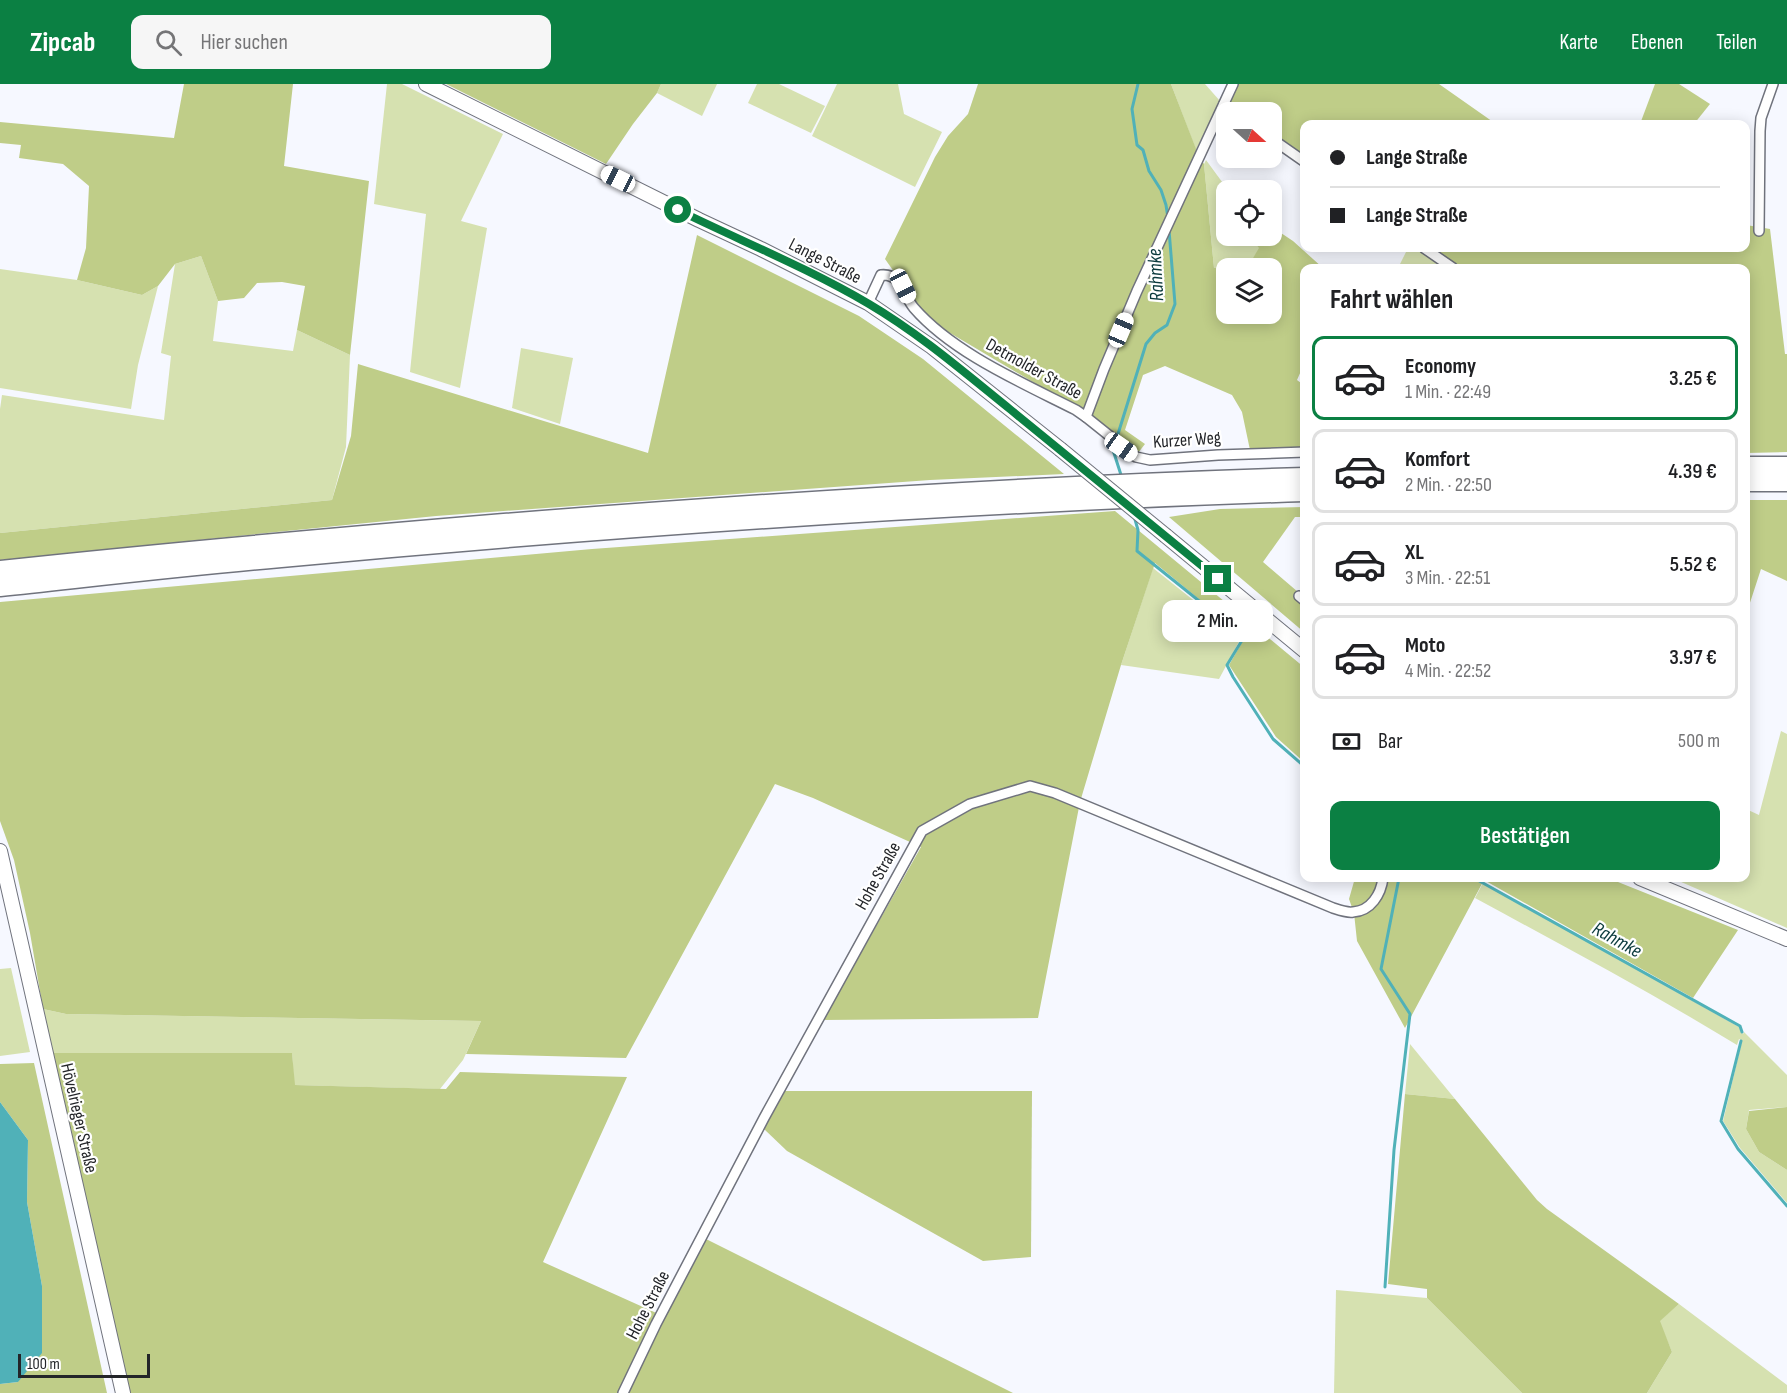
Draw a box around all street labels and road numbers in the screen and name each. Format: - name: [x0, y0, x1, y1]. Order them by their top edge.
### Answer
- street label: Lange Straße: [785, 234, 865, 288]
- street label: Detmolder Straße: [982, 334, 1086, 404]
- street label: Kurzer Weg: [1152, 427, 1222, 453]
- street label: Hohe Straße: [851, 838, 905, 914]
- street label: Hövelrieger Straße: [56, 1061, 102, 1175]
- street label: Hohe Straße: [622, 1267, 674, 1343]

